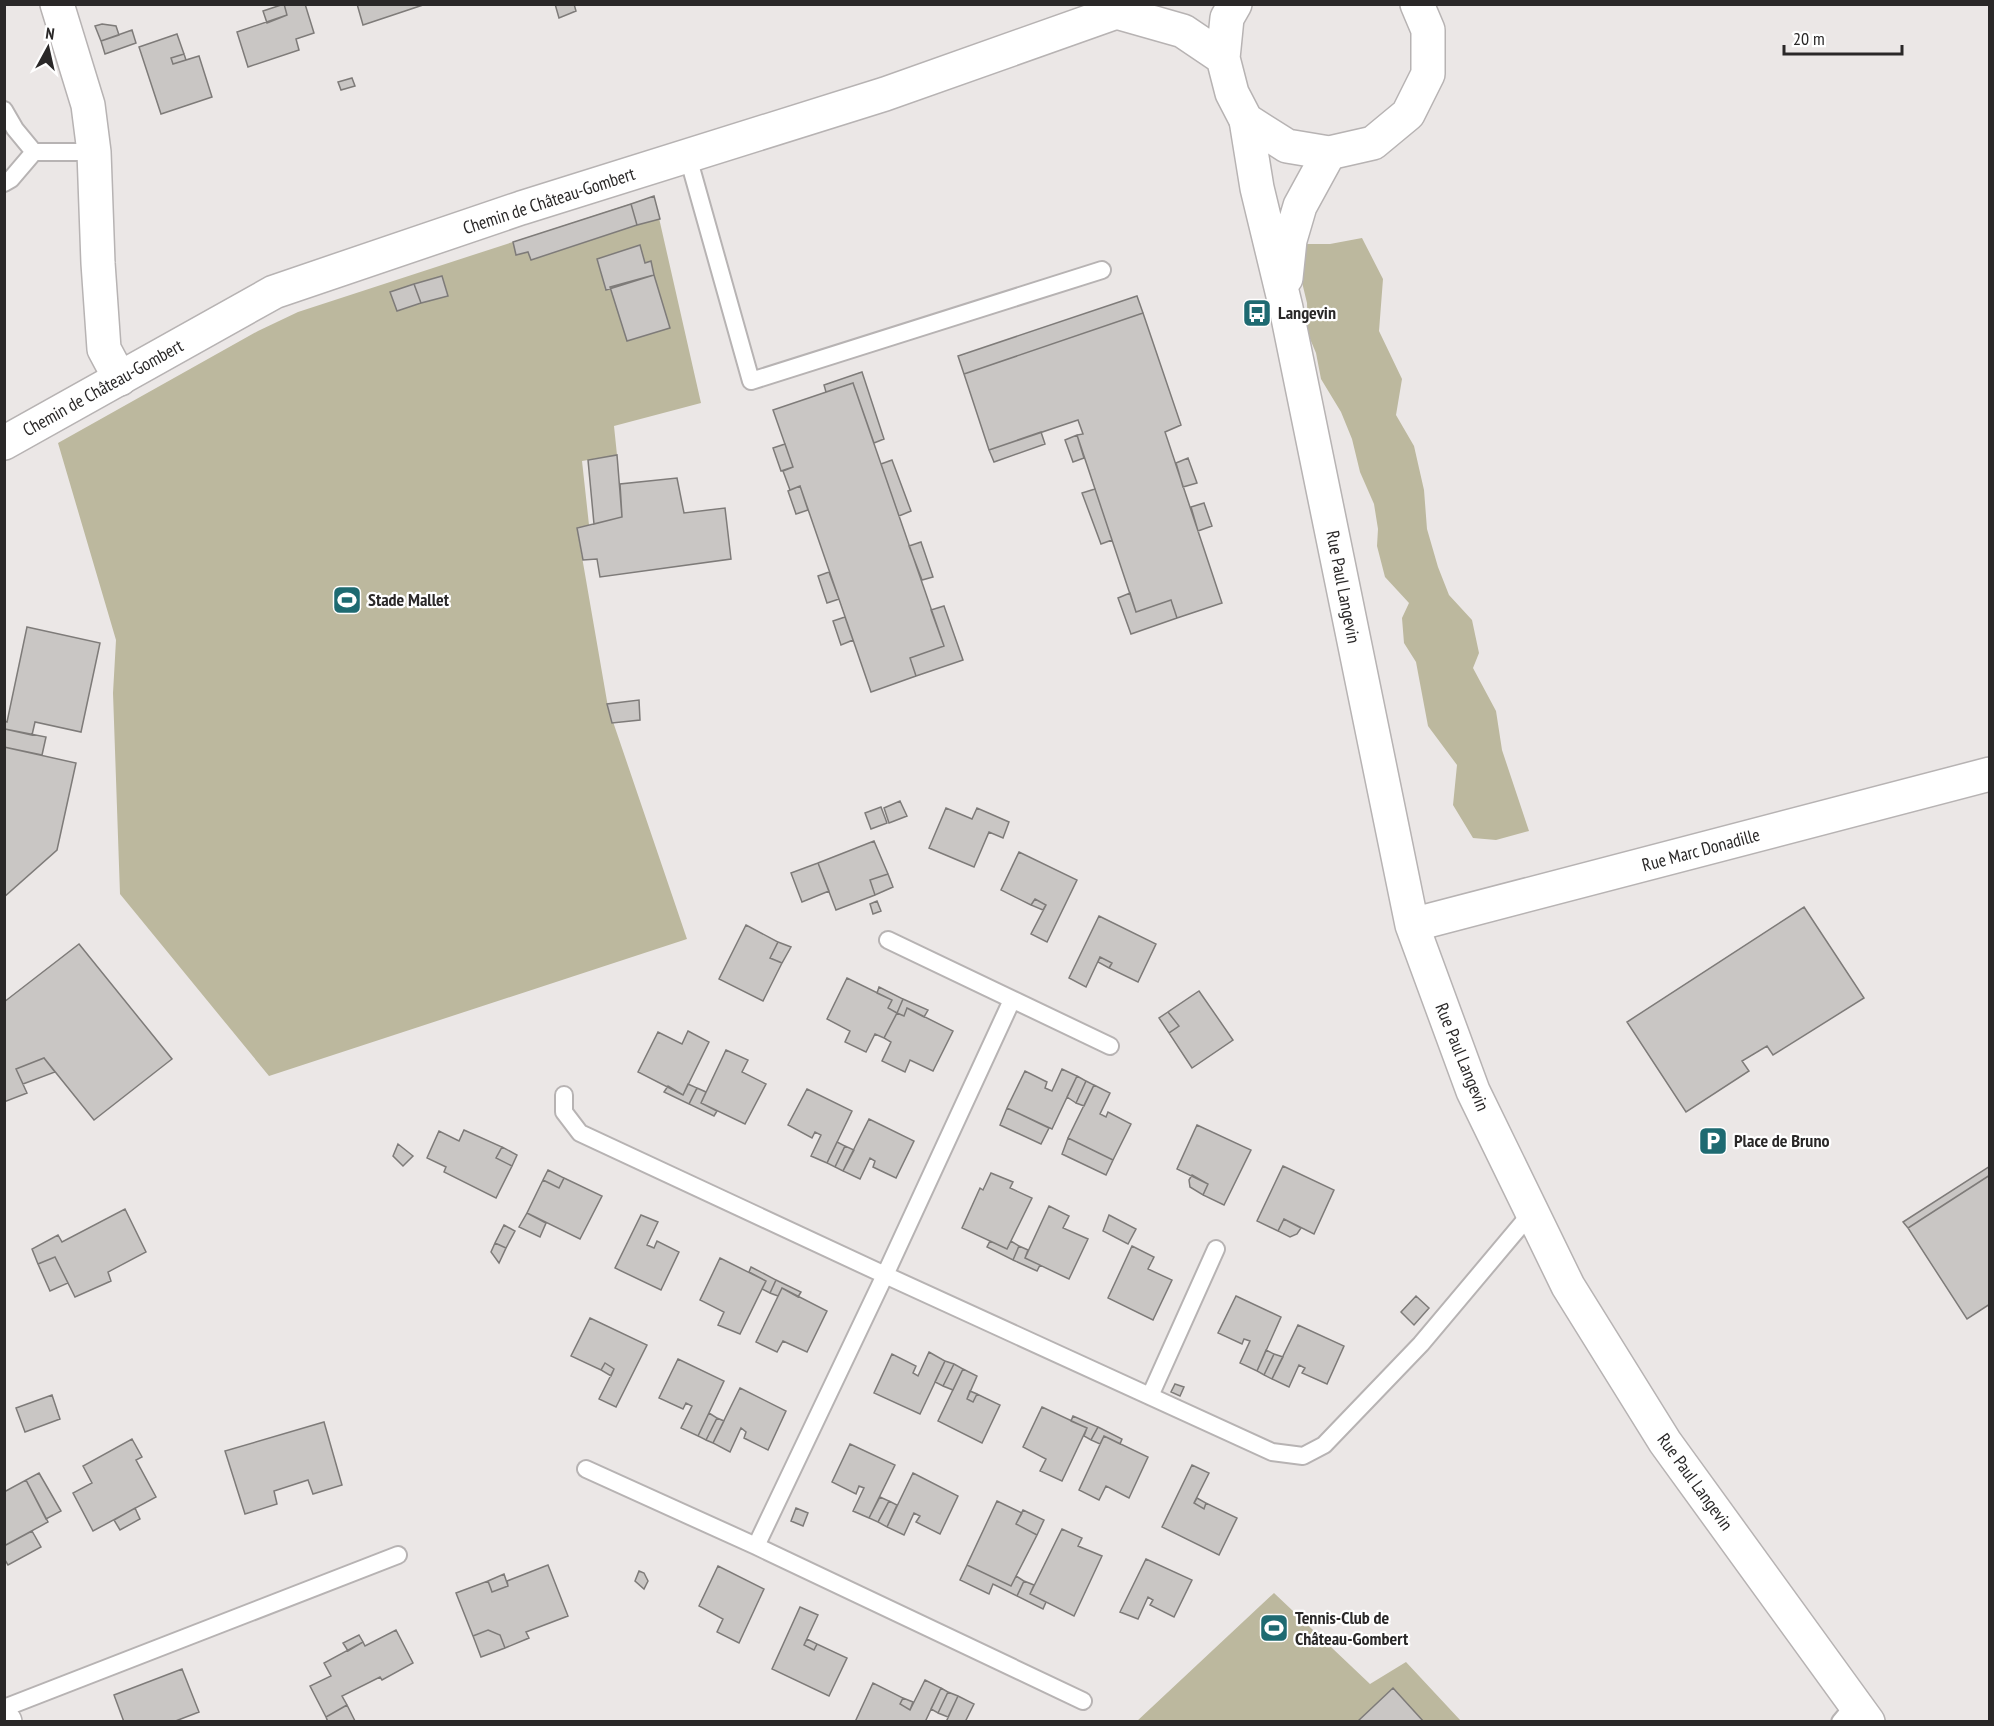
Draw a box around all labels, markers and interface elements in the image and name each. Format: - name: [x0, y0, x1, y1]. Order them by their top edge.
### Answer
- north arrow: [18, 18, 78, 78]
- scale bar: [1784, 18, 1902, 56]
- text: N: [44, 23, 56, 44]
- text: 20 m: [1793, 27, 1825, 50]
- street label: Chemin de Château-Gombert: [460, 162, 638, 239]
- bus stop icon: Langevin: [1241, 297, 1273, 329]
- place label: Langevin: [1278, 301, 1336, 324]
- street label: Chemin de Château-Gombert: [19, 334, 187, 441]
- street label: Rue Paul Langevin: [1321, 529, 1366, 645]
- sports icon: Stade Mallet: [331, 584, 363, 616]
- place label: Stade Mallet: [368, 588, 450, 611]
- street label: Rue Marc Donadille: [1639, 823, 1762, 876]
- street label: Rue Paul Langevin: [1430, 999, 1495, 1114]
- parking icon: Place de Bruno: [1697, 1125, 1729, 1157]
- place label: Place de Bruno: [1734, 1129, 1829, 1152]
- street label: Rue Paul Langevin: [1652, 1429, 1738, 1535]
- place label: Tennis-Club de Château-Gombert: [1295, 1606, 1409, 1650]
- sports icon: Tennis-Club de Château-Gombert: [1258, 1612, 1290, 1644]

